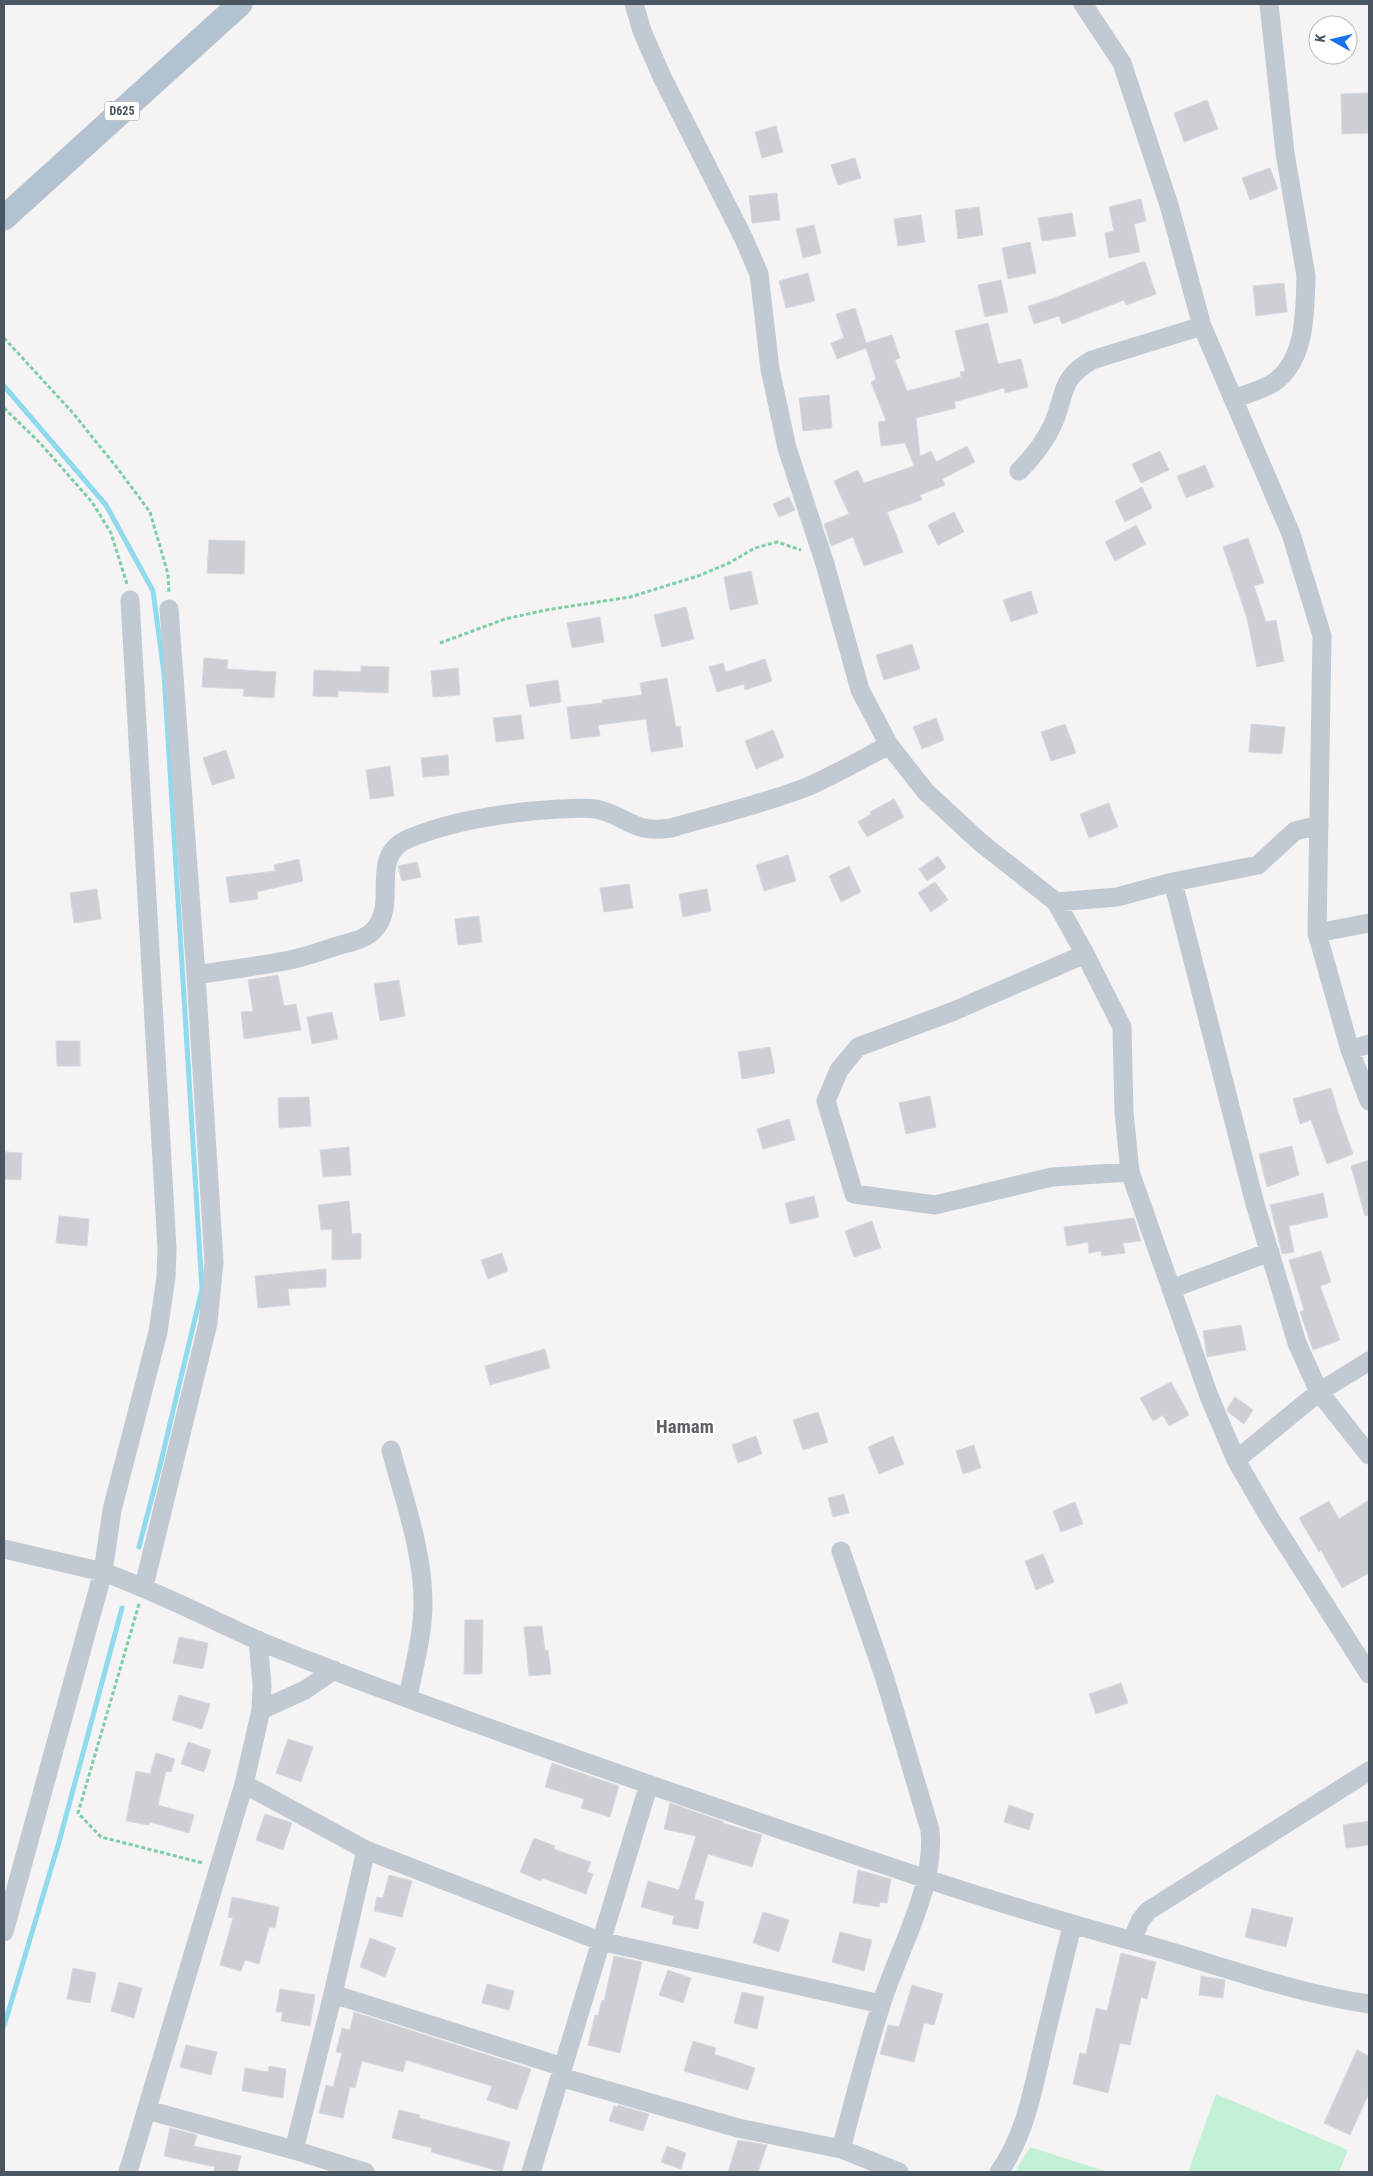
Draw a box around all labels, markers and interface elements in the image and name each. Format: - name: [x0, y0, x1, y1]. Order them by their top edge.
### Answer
- north arrow: [1308, 15, 1358, 65]
- text: K: [1312, 33, 1329, 43]
- road number: D625: [104, 102, 140, 120]
- district label: Hamam: [656, 1415, 714, 1438]

